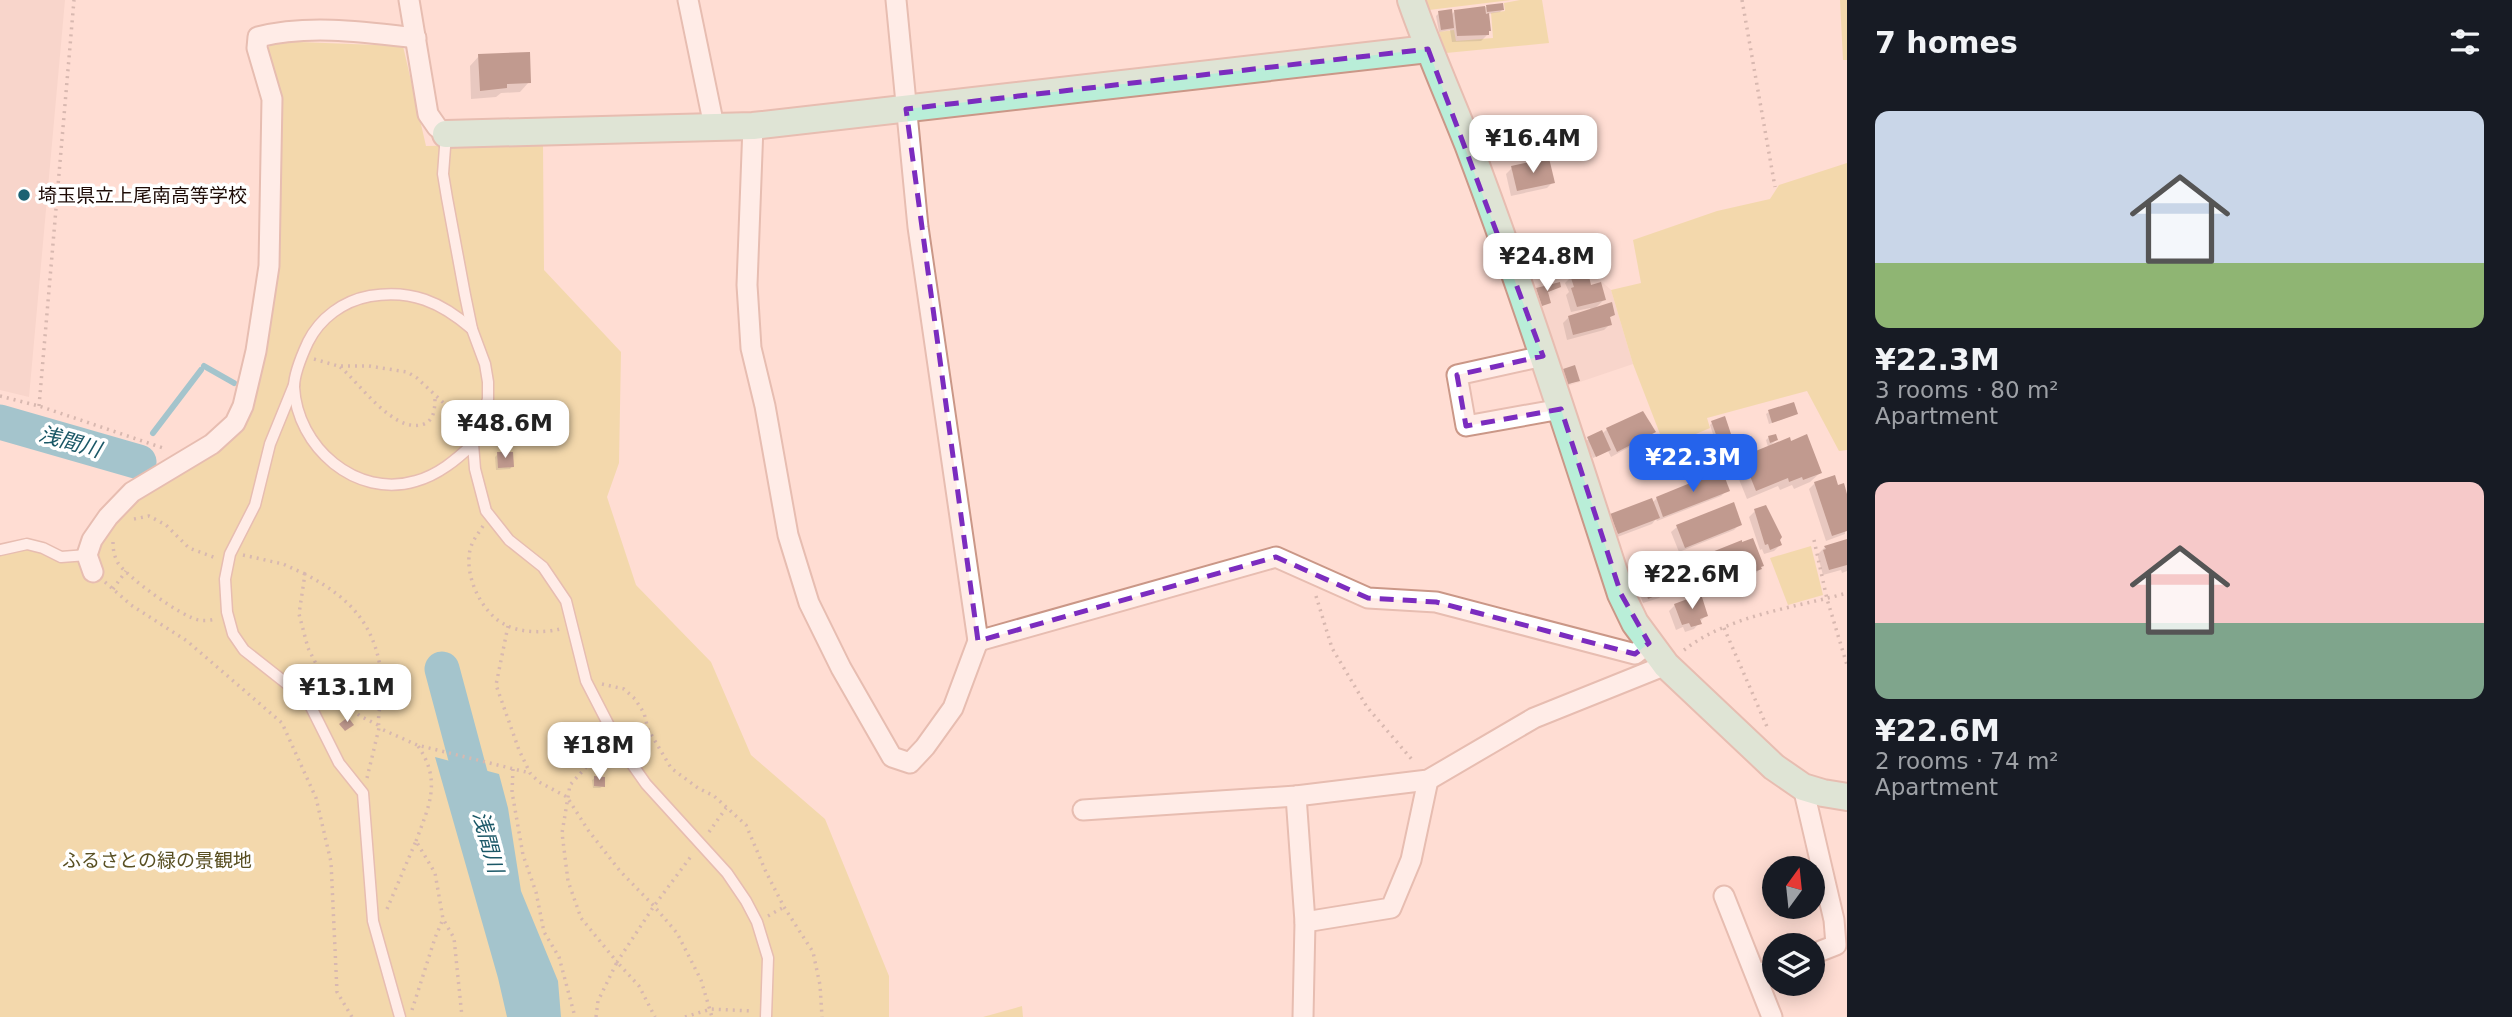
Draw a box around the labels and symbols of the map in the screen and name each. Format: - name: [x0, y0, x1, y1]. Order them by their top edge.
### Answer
- pin: ¥16.4M: [1476, 116, 1590, 175]
- place label: 埼玉県立上尾南高等学校: [38, 184, 247, 206]
- marker: 埼玉県立上尾南高等学校: [16, 187, 32, 203]
- pin: ¥24.8M: [1490, 233, 1604, 293]
- pin: ¥48.6M: [448, 400, 562, 460]
- water label: 浅間川: [36, 422, 106, 463]
- pin: ¥22.3M: [1636, 434, 1750, 494]
- pin: ¥22.6M: [1635, 552, 1749, 611]
- pin: ¥13.1M: [290, 664, 404, 724]
- pin: ¥18M: [558, 722, 640, 782]
- water label: 浅間川: [468, 808, 508, 877]
- park label: ふるさとの緑の景観地: [62, 849, 252, 871]
- north arrow: [1762, 856, 1825, 919]

